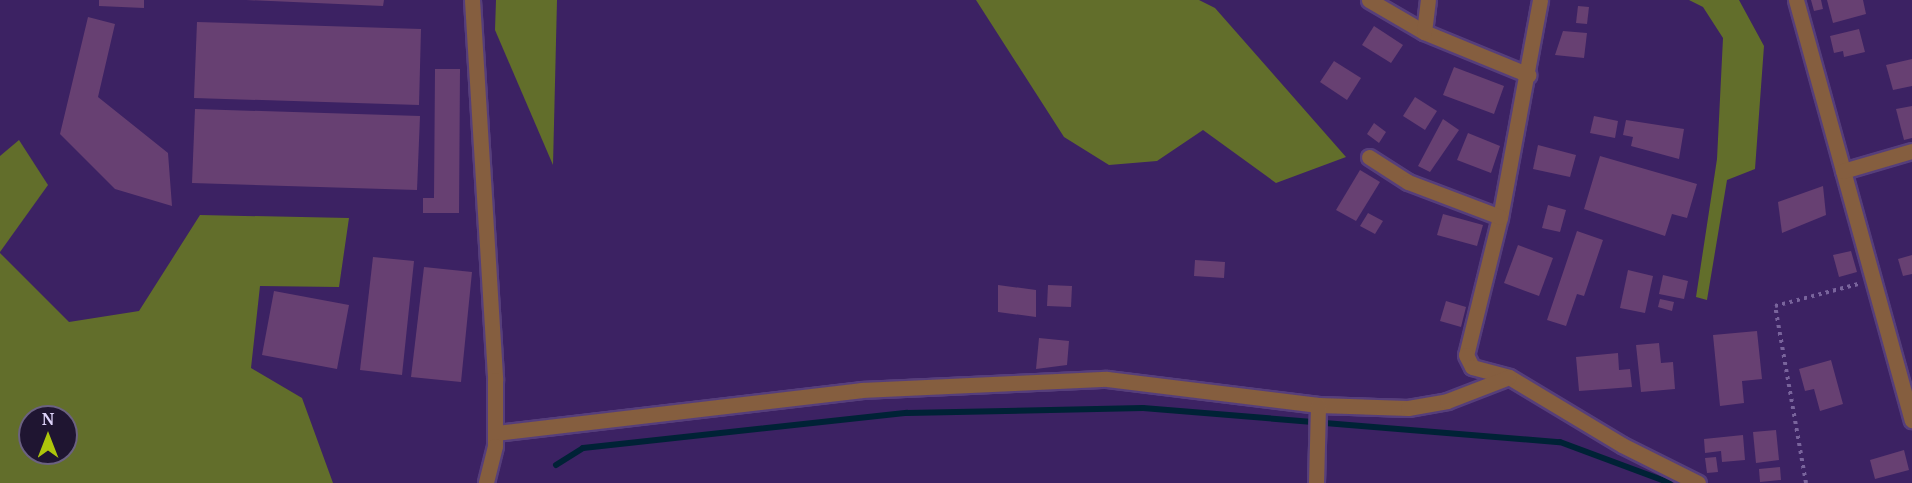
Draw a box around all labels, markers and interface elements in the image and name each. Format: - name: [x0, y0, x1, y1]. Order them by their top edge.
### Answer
- north arrow: [18, 405, 78, 465]
- text: N: [42, 408, 54, 430]

